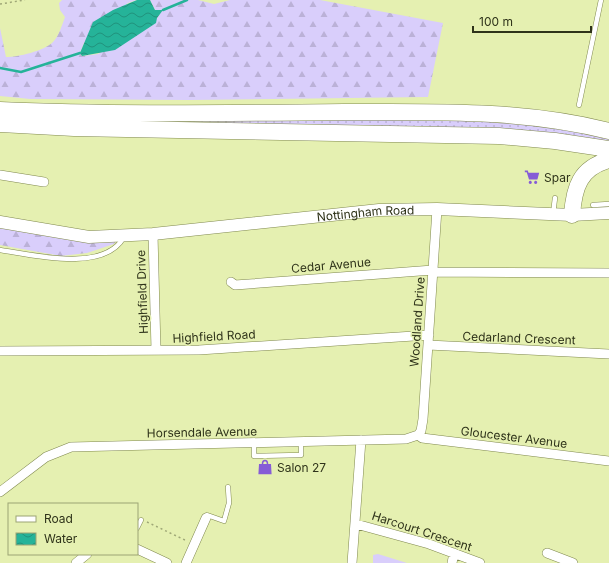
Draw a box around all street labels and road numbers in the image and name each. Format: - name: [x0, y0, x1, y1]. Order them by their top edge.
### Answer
- street label: Nottingham Road: [316, 202, 414, 224]
- street label: Highfield Drive: [133, 250, 151, 334]
- street label: Cedar Avenue: [291, 254, 371, 276]
- street label: Woodland Drive: [406, 276, 428, 368]
- street label: Highfield Road: [172, 326, 256, 346]
- street label: Cedarland Crescent: [462, 329, 576, 347]
- street label: Gloucester Avenue: [460, 423, 568, 451]
- street label: Horsendale Avenue: [147, 424, 257, 440]
- street label: Harcourt Crescent: [370, 508, 474, 554]

